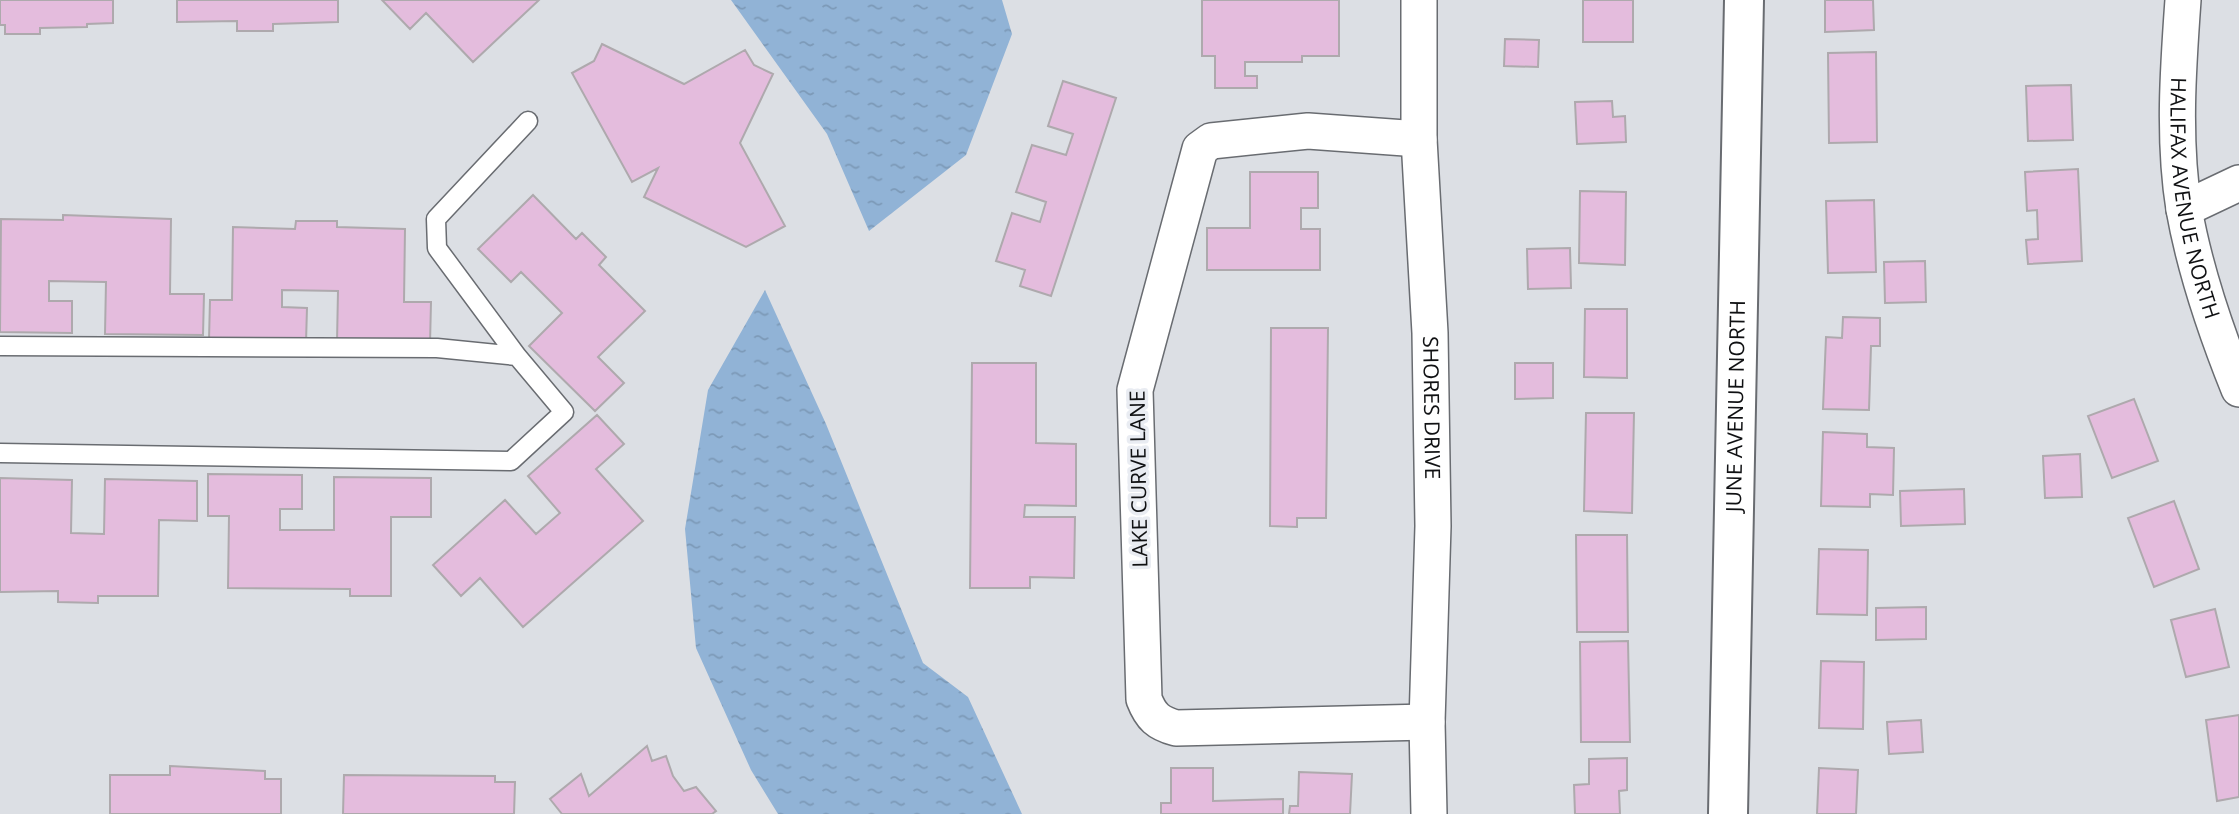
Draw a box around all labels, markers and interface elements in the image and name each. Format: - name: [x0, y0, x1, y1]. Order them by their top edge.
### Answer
- street label: HALIFAX AVENUE NORTH: [2164, 77, 2227, 322]
- street label: JUNE AVENUE NORTH: [1719, 300, 1751, 514]
- street label: SHORES DRIVE: [1417, 336, 1447, 480]
- street label: LAKE CURVE LANE: [1122, 390, 1154, 568]

